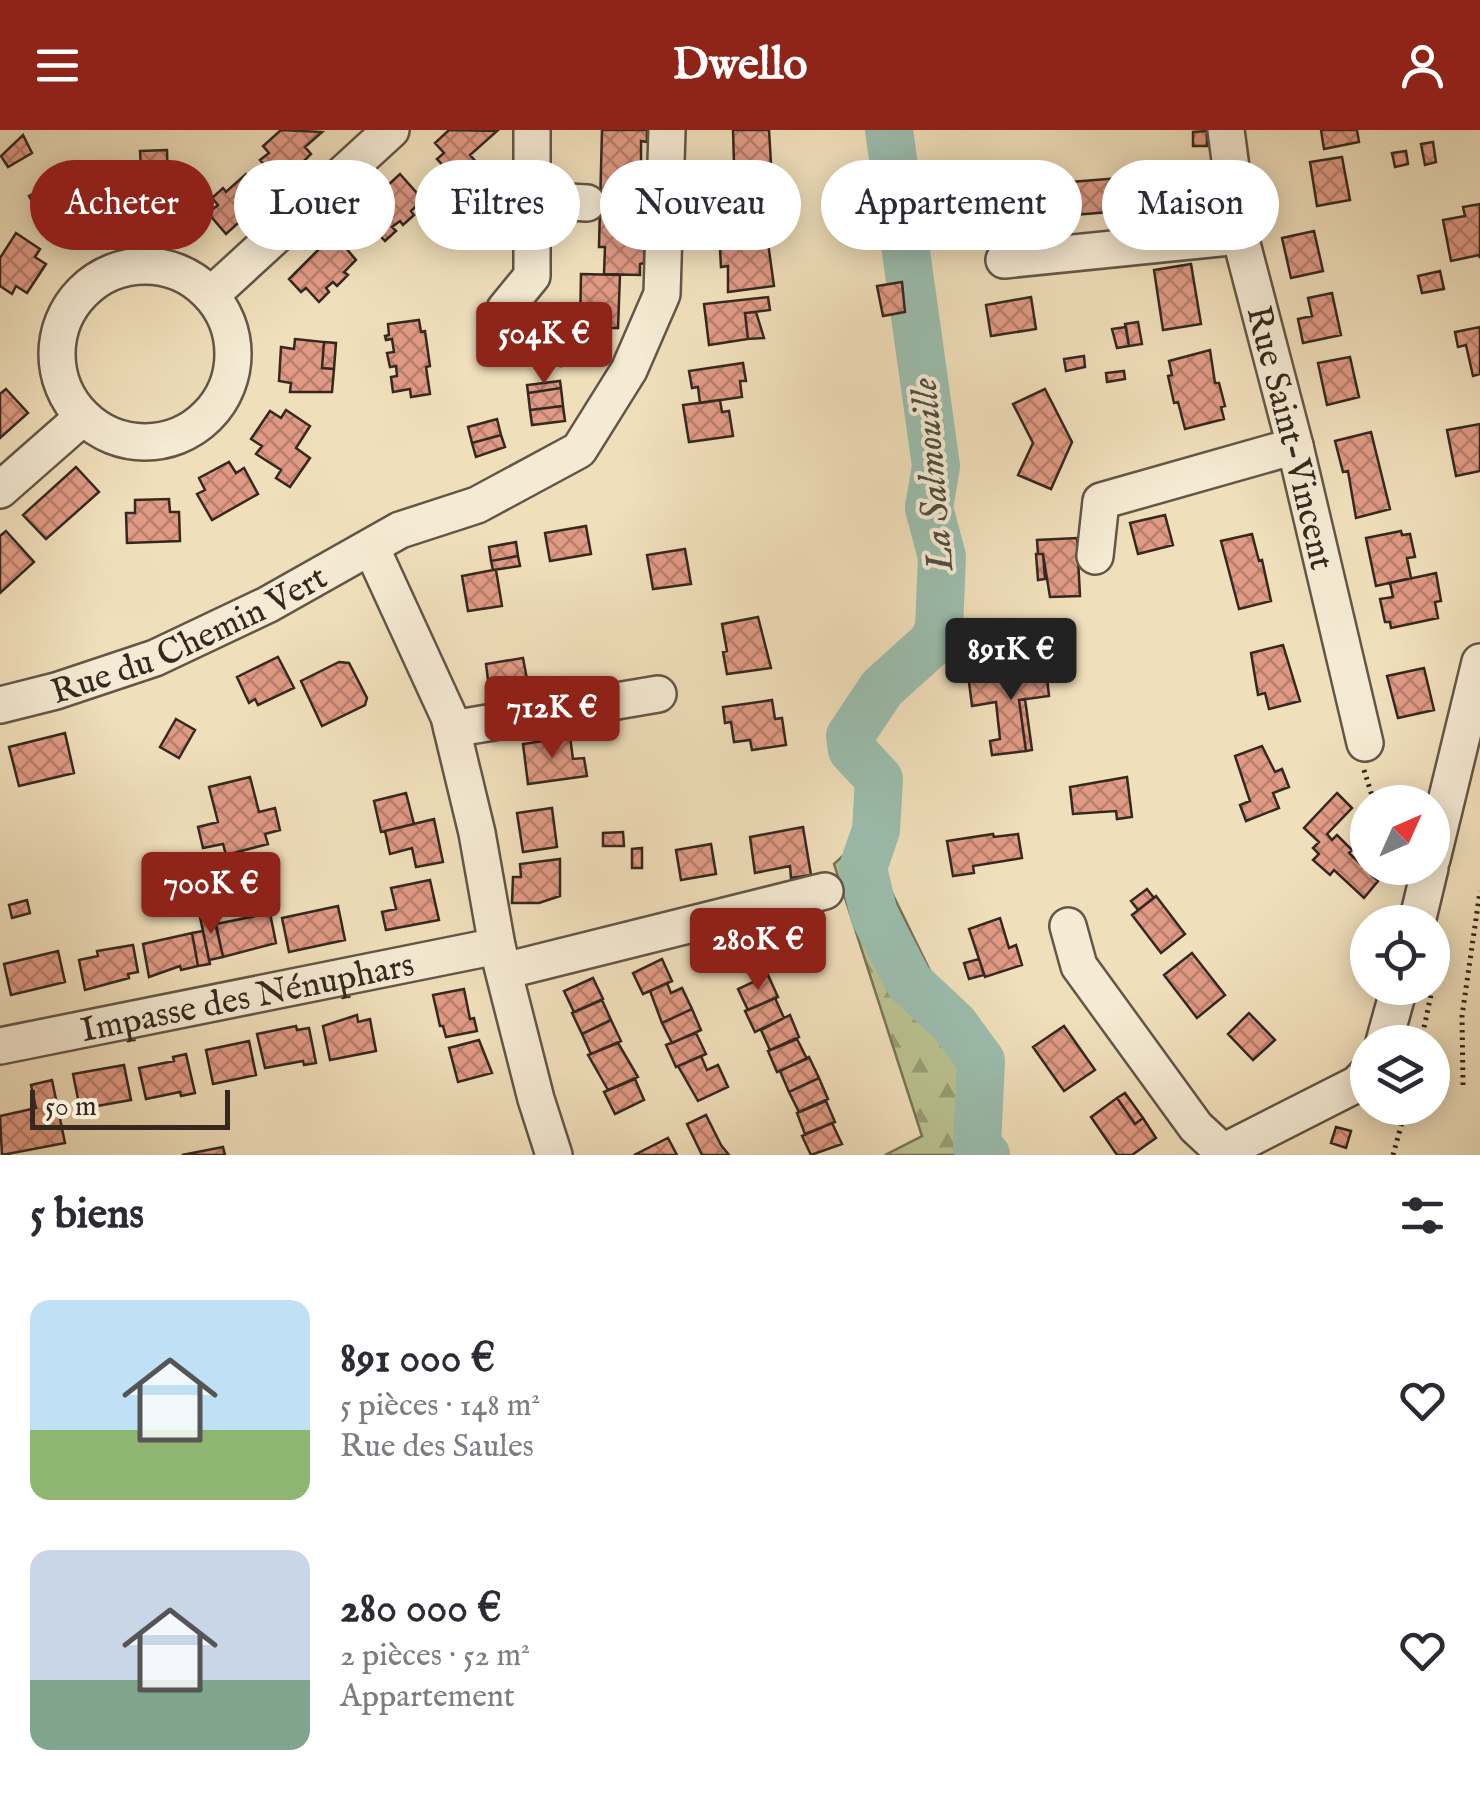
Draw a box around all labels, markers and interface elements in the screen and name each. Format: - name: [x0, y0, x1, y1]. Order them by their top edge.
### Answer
- text: Dwello: [673, 37, 807, 94]
- icon: menu: [30, 38, 85, 93]
- icon: person: [1395, 38, 1450, 93]
- chip: Acheter: [30, 160, 214, 250]
- chip: Louer: [234, 160, 395, 250]
- chip: Filtres: [415, 160, 580, 250]
- chip: Nouveau: [600, 160, 801, 250]
- chip: Appartement: [821, 160, 1082, 250]
- chip: Maison: [1102, 160, 1279, 250]
- pin: 504K €: [463, 302, 625, 387]
- street label: Rue Saint-Vincent: [1234, 302, 1343, 574]
- text: 504K €: [498, 314, 590, 355]
- water label: La Salmouille: [902, 376, 966, 574]
- street label: Rue du Chemin Vert: [46, 556, 336, 716]
- pin: 891K €: [930, 618, 1092, 703]
- text: 891K €: [967, 630, 1055, 671]
- pin: 712K €: [471, 676, 633, 761]
- text: 712K €: [507, 688, 597, 729]
- north arrow: [1350, 785, 1450, 885]
- map controls: [1350, 785, 1450, 1125]
- pin: 700K €: [130, 852, 292, 937]
- text: 700K €: [163, 864, 259, 905]
- button: locate: [1350, 905, 1450, 1005]
- pin: 280K €: [677, 908, 839, 993]
- text: 280K €: [712, 920, 804, 961]
- street label: Impasse des Nénuphars: [77, 943, 418, 1054]
- button: layers: [1350, 1025, 1450, 1125]
- scale bar: [30, 1085, 230, 1130]
- text: 50 m: [45, 1090, 97, 1125]
- icon: filters: [1395, 1188, 1450, 1243]
- text: 5 biens: [30, 1189, 144, 1242]
- text: 891 000 €: [340, 1333, 495, 1386]
- icon: home: [110, 1340, 230, 1460]
- icon: heart: [1395, 1373, 1450, 1428]
- text: 5 pièces · 148 m²: [340, 1386, 540, 1427]
- text: Rue des Saules: [340, 1427, 534, 1468]
- text: 280 000 €: [340, 1583, 502, 1636]
- icon: home: [110, 1590, 230, 1710]
- icon: heart: [1395, 1623, 1450, 1678]
- text: 2 pièces · 52 m²: [340, 1636, 530, 1677]
- text: Appartement: [340, 1677, 515, 1718]

